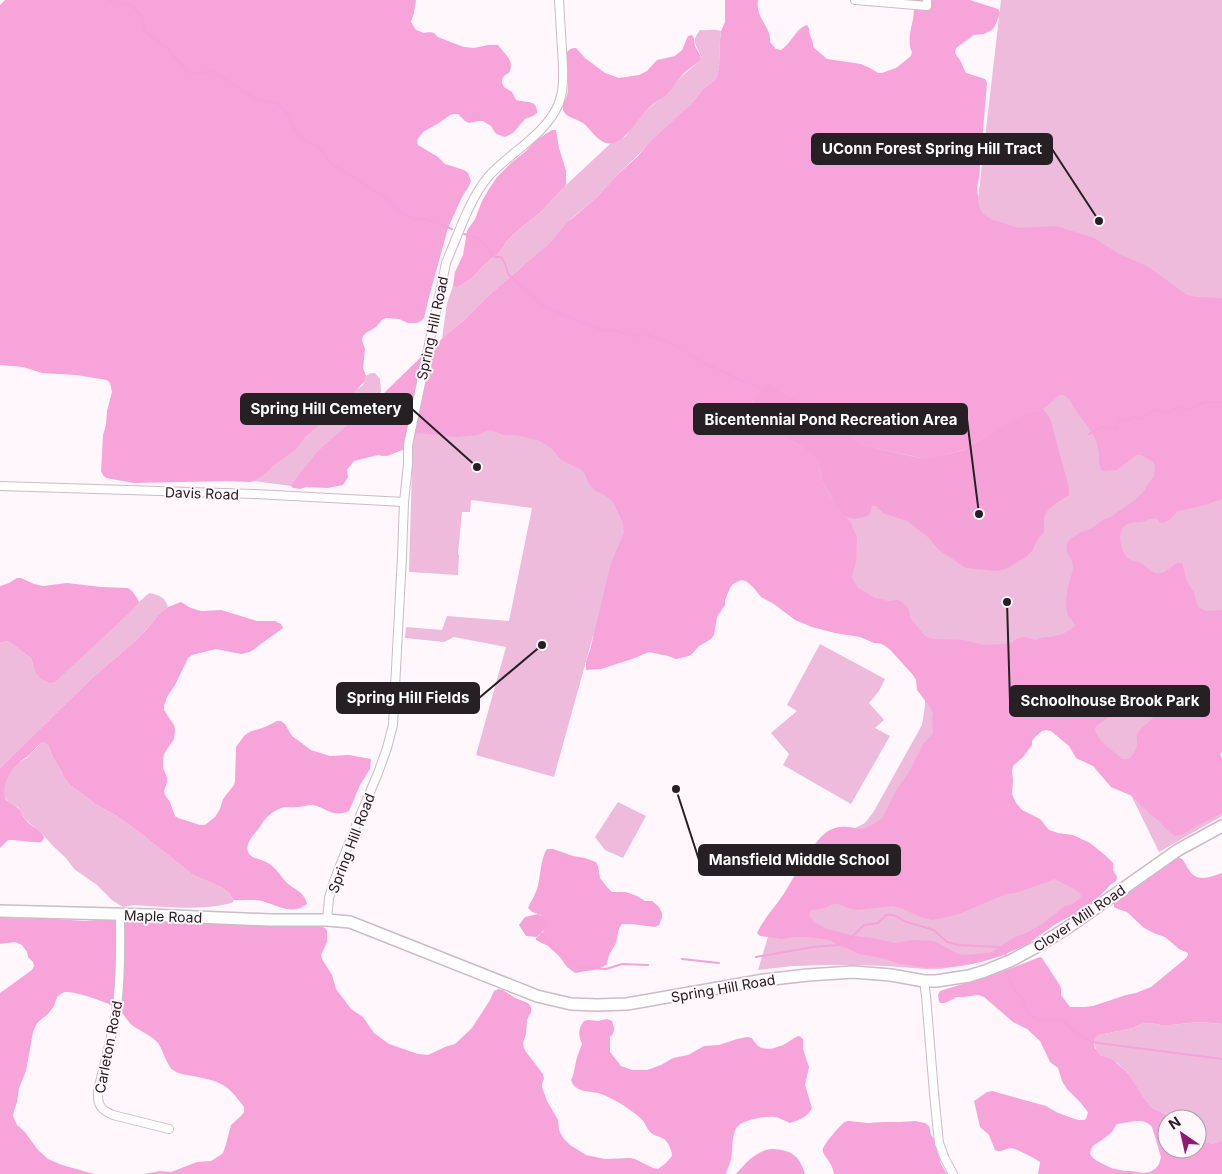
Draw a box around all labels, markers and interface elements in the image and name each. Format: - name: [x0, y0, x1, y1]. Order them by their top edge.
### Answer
- callout: UConn Forest Spring Hill Tract: [812, 134, 1052, 164]
- text: UConn Forest Spring Hill Tract: [822, 139, 1043, 158]
- street label: Spring Hill Road: [413, 275, 451, 381]
- callout: Spring Hill Cemetery: [241, 394, 412, 424]
- text: Spring Hill Cemetery: [250, 399, 402, 418]
- callout: Bicentennial Pond Recreation Area: [694, 404, 967, 434]
- text: Bicentennial Pond Recreation Area: [705, 410, 957, 429]
- street label: Davis Road: [165, 483, 239, 503]
- callout: Spring Hill Fields: [337, 683, 479, 713]
- callout: Schoolhouse Brook Park: [1010, 686, 1209, 716]
- text: Spring Hill Fields: [347, 688, 469, 707]
- text: Schoolhouse Brook Park: [1021, 691, 1200, 710]
- street label: Spring Hill Road: [324, 791, 378, 895]
- callout: Mansfield Middle School: [699, 845, 900, 875]
- text: Mansfield Middle School: [709, 850, 889, 869]
- street label: Clover Mill Road: [1030, 881, 1128, 955]
- street label: Maple Road: [124, 906, 202, 926]
- street label: Spring Hill Road: [670, 970, 776, 1006]
- street label: Carleton Road: [91, 999, 125, 1095]
- north arrow: [1157, 1109, 1207, 1159]
- text: N: [1165, 1113, 1184, 1133]

